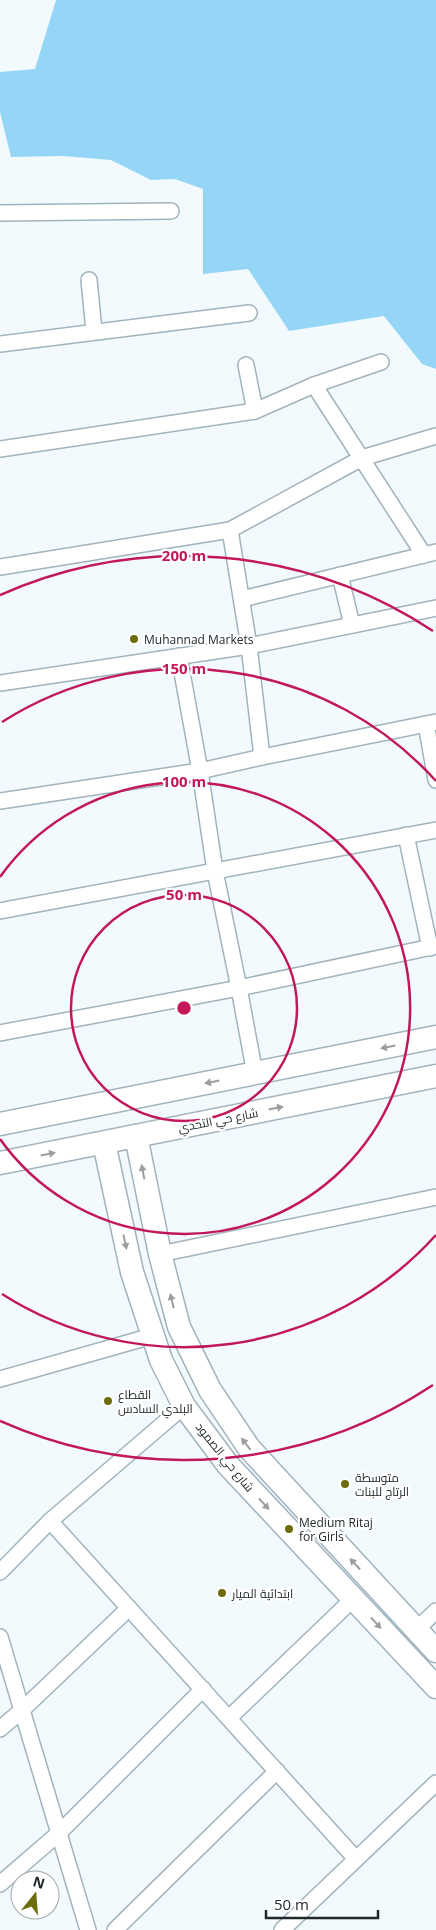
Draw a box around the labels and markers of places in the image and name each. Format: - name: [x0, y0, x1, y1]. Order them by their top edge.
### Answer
- place label: Muhannad Markets: [144, 631, 254, 648]
- marker: Muhannad Markets: [128, 633, 140, 645]
- centre of rings: [175, 999, 193, 1017]
- place label: القطاع البلدي السادس: [118, 1386, 193, 1419]
- marker: القطاع البلدي السادس: [102, 1395, 114, 1407]
- place label: متوسطة الرتاج للبنات: [355, 1469, 409, 1500]
- marker: متوسطة الرتاج للبنات: [339, 1478, 351, 1490]
- place label: Medium Ritaj for Girls: [299, 1514, 373, 1545]
- marker: Medium Ritaj for Girls: [283, 1523, 295, 1535]
- place label: ابتدائية الميار: [231, 1585, 293, 1602]
- marker: ابتدائية الميار: [216, 1587, 228, 1599]

